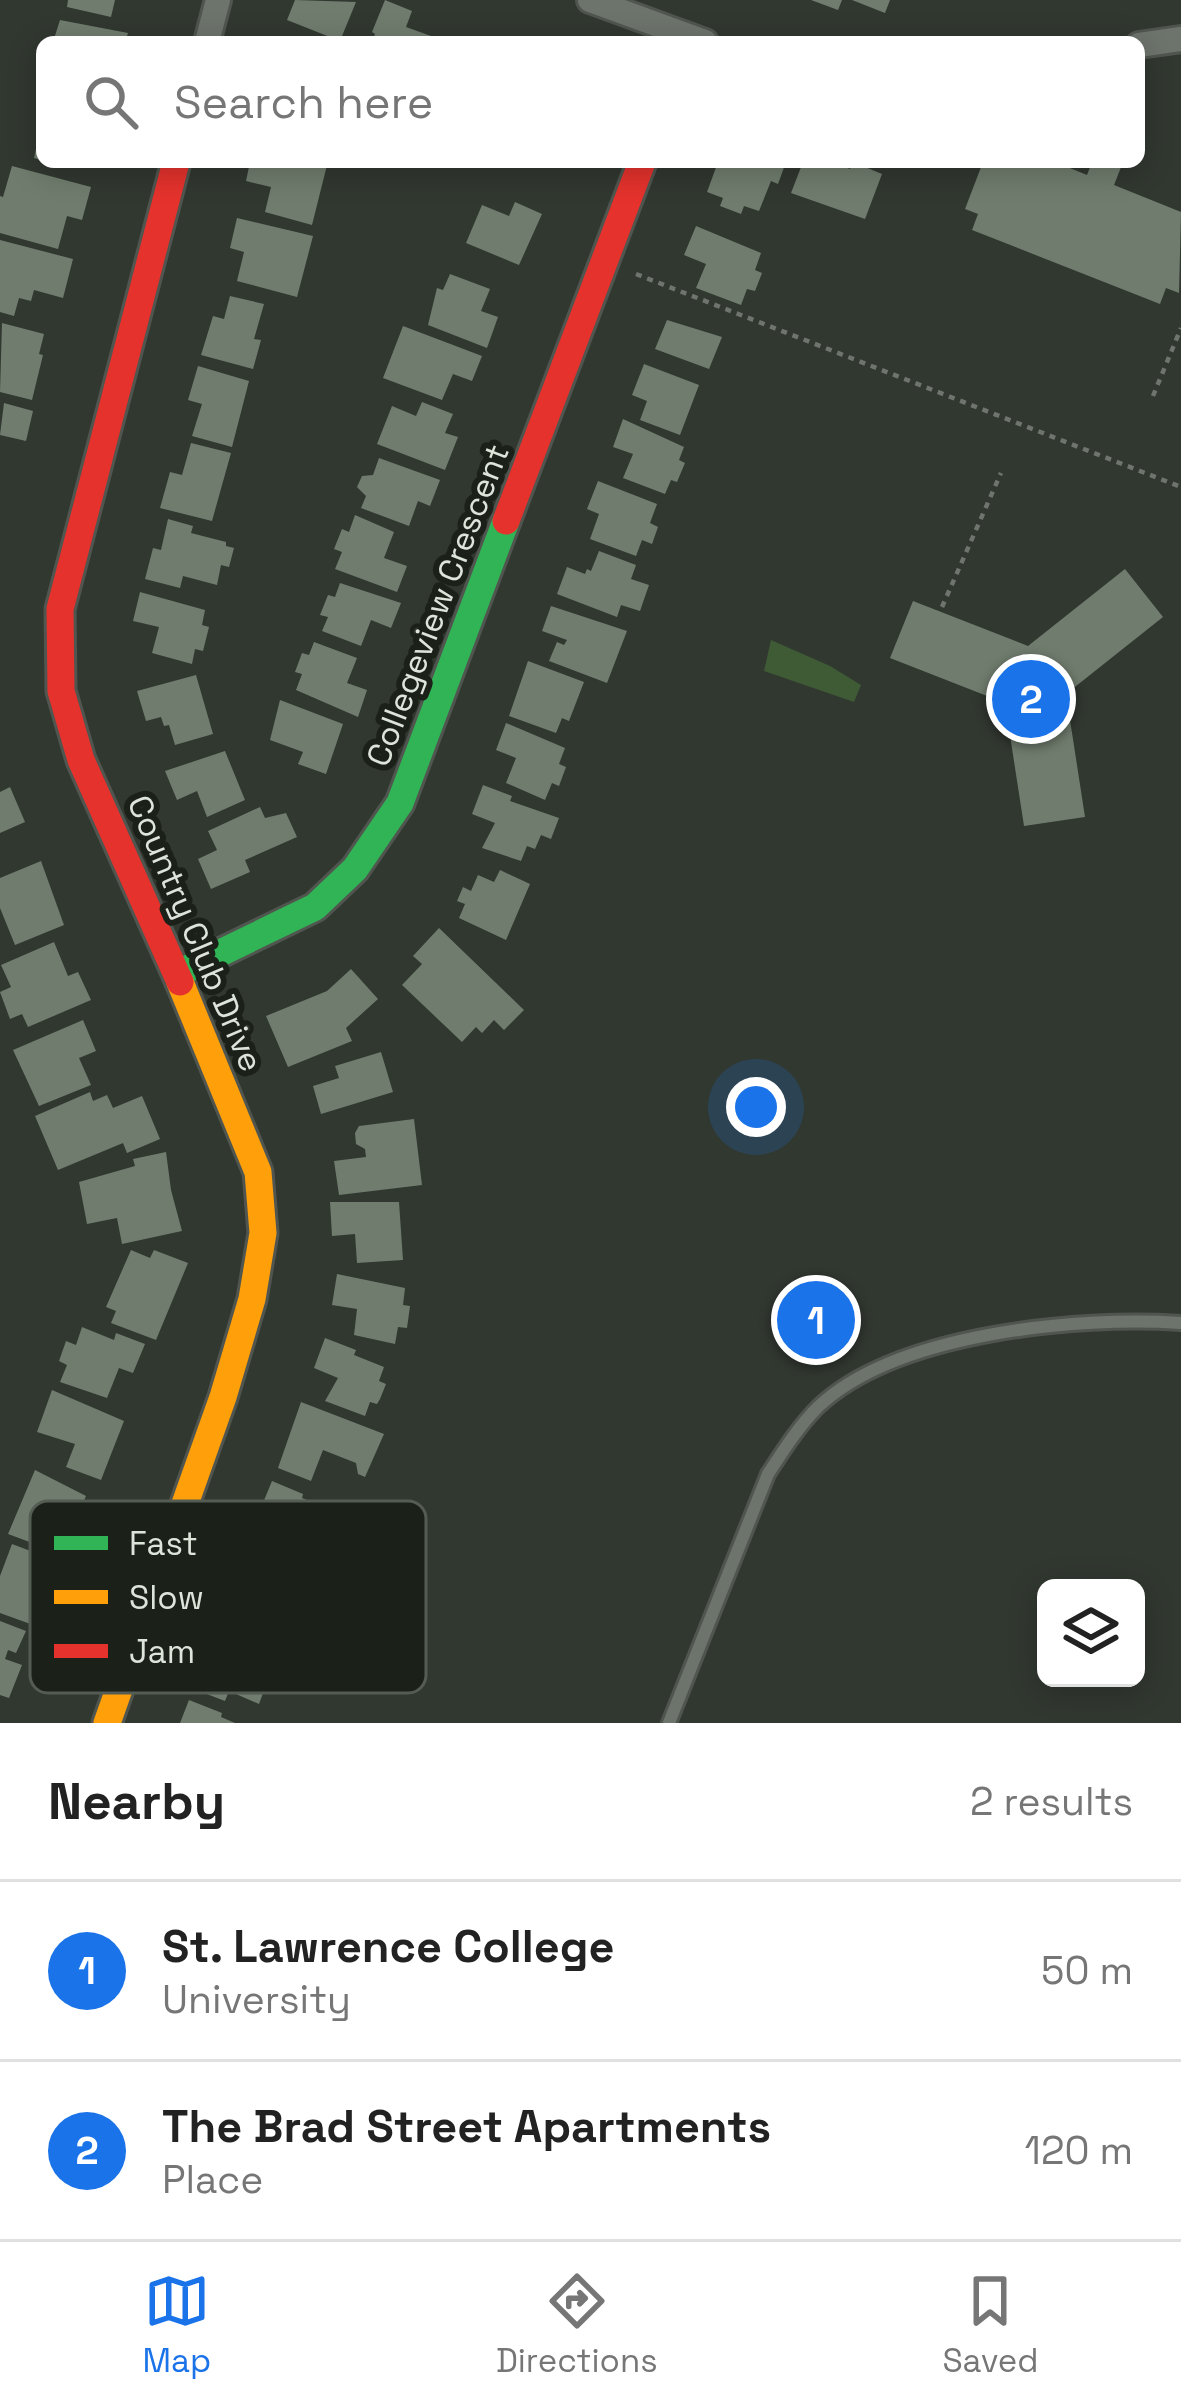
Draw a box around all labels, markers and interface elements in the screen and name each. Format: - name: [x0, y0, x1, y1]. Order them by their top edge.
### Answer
- search box: [36, 36, 1145, 168]
- icon: search: [78, 69, 144, 135]
- text: Search here: [174, 74, 433, 131]
- street label: Collegeview Crescent: [357, 438, 519, 772]
- pin: 2: [992, 654, 1070, 744]
- street label: Country Club Drive: [118, 789, 272, 1078]
- your location: [726, 1077, 786, 1137]
- pin: 1: [777, 1275, 855, 1365]
- legend: [30, 1501, 426, 1693]
- text: Fast: [129, 1523, 198, 1565]
- text: Slow: [129, 1577, 204, 1619]
- map controls: [1037, 1579, 1145, 1687]
- button: layers: [1037, 1579, 1145, 1687]
- text: Jam: [129, 1631, 195, 1673]
- text: Nearby: [48, 1769, 225, 1834]
- text: 2 results: [970, 1777, 1133, 1826]
- text: St. Lawrence College: [162, 1918, 614, 1975]
- text: 1: [78, 1946, 96, 1995]
- text: 50 m: [1041, 1946, 1133, 1995]
- text: University: [162, 1975, 351, 2024]
- text: The Brad Street Apartments: [162, 2098, 771, 2155]
- text: 2: [75, 2126, 99, 2175]
- text: 120 m: [1025, 2126, 1133, 2175]
- text: Place: [162, 2155, 263, 2204]
- tab: Map: [142, 2268, 211, 2382]
- tab: Directions: [496, 2268, 658, 2382]
- tab: Saved: [942, 2268, 1039, 2382]

